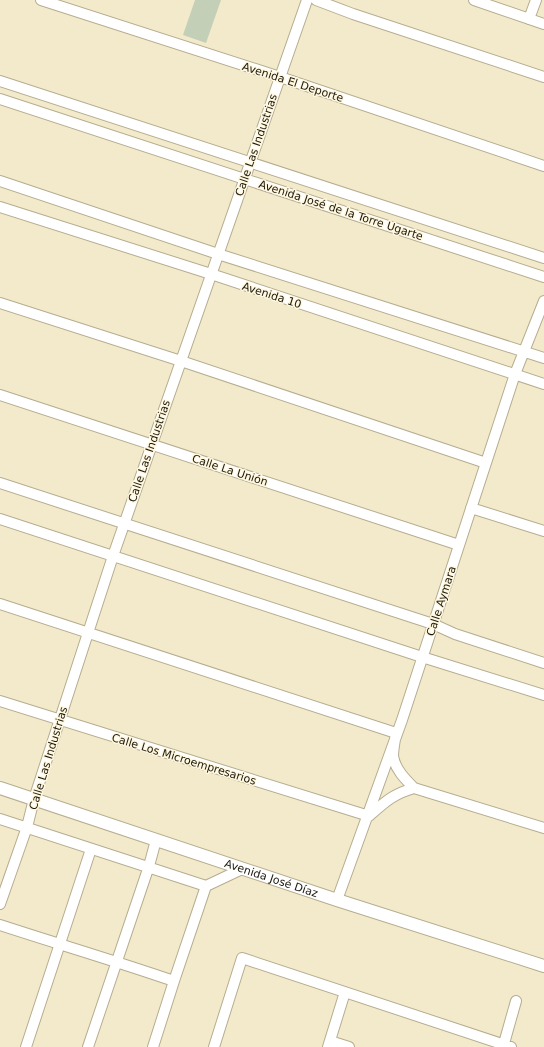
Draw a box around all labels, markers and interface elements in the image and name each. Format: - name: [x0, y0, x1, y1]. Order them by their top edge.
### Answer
- street label: Avenida El Deporte: [241, 60, 345, 105]
- street label: Calle Las Industrias: [233, 92, 280, 198]
- street label: Avenida José de la Torre Ugarte: [257, 178, 425, 243]
- street label: Avenida 10: [241, 280, 303, 311]
- street label: Calle Las Industrias: [126, 398, 173, 504]
- street label: Calle La Unión: [190, 452, 269, 489]
- street label: Calle Aymara: [424, 565, 459, 638]
- street label: Calle Las Industrias: [27, 705, 70, 811]
- street label: Calle Los Microempresarios: [110, 731, 258, 788]
- street label: Avenida José Díaz: [223, 857, 320, 900]

